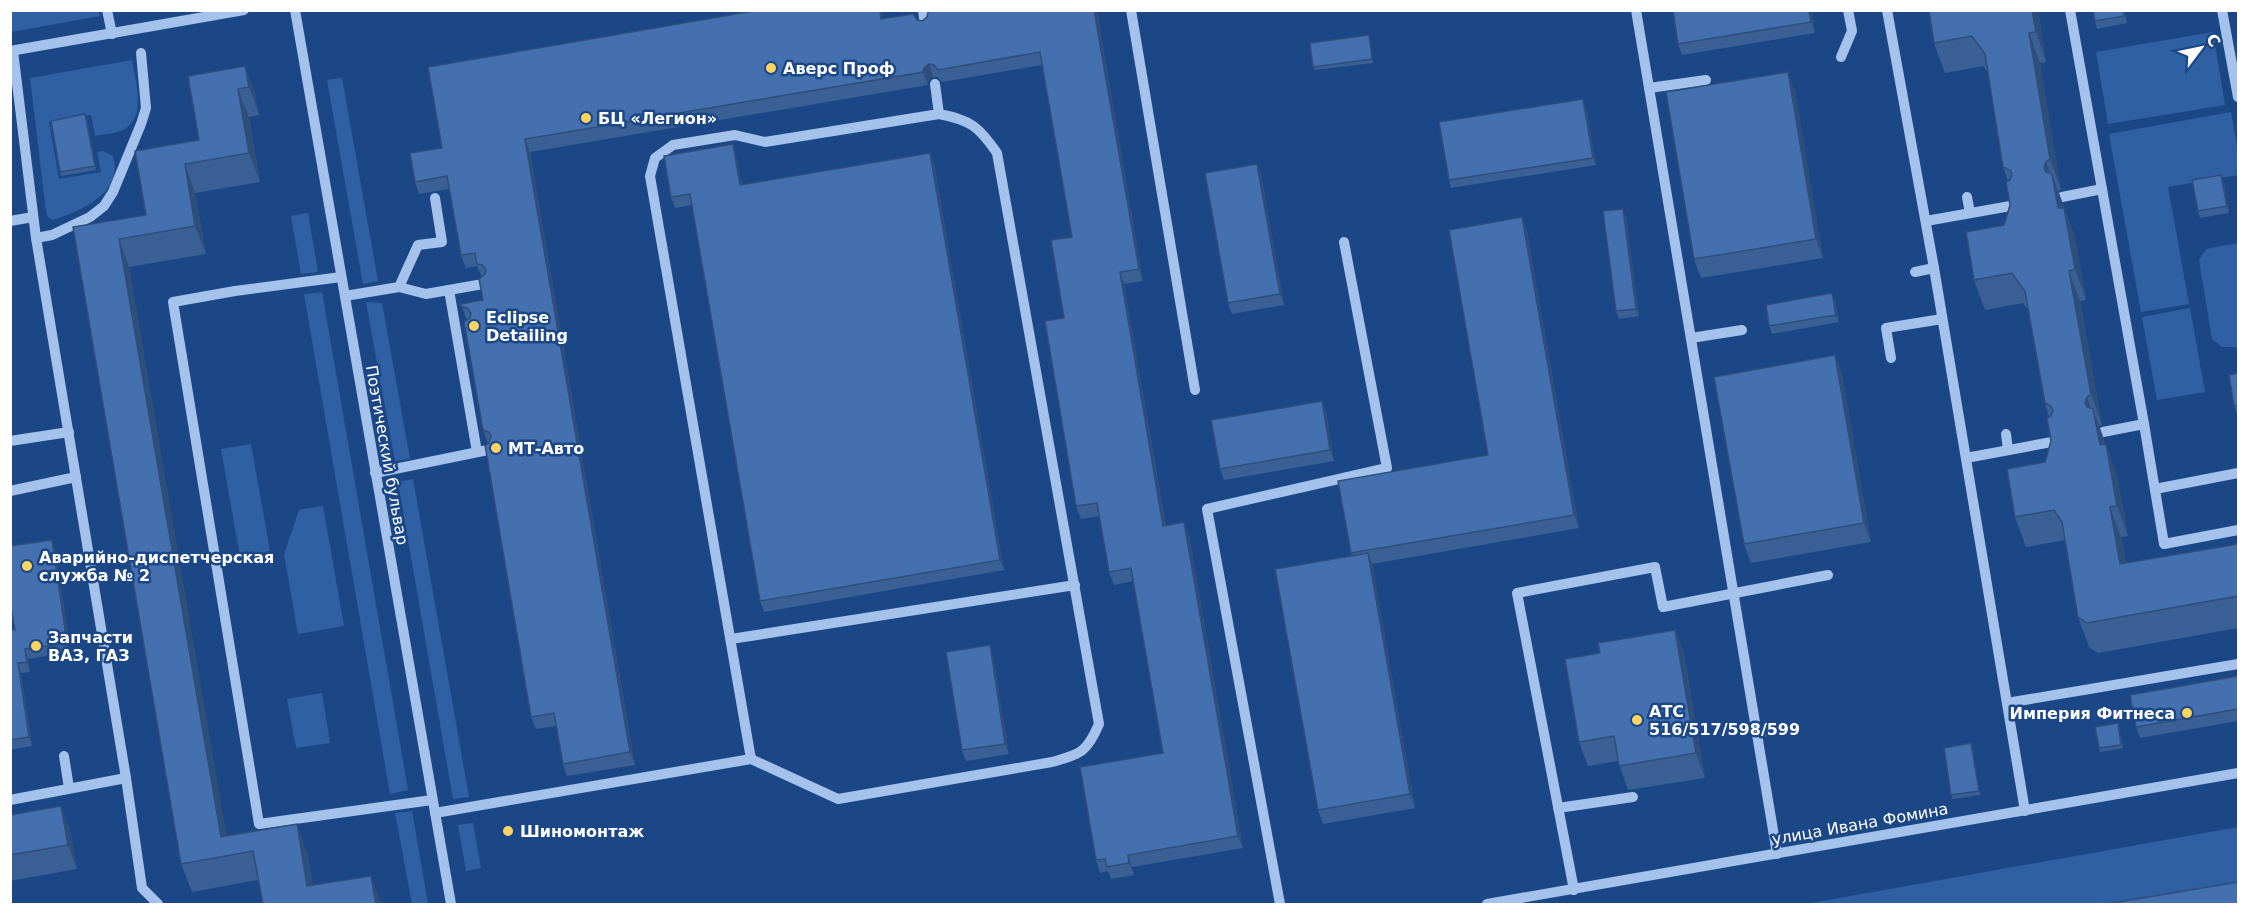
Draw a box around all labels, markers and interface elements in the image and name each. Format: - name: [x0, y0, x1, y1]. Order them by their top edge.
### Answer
- north arrow: [2171, 18, 2231, 78]
- text: С: [2202, 30, 2224, 50]
- place label: Аверс Проф: [783, 59, 895, 78]
- marker: Аверс Проф: [764, 61, 778, 75]
- place label: БЦ «Легион»: [598, 109, 717, 128]
- marker: БЦ «Легион»: [579, 111, 593, 125]
- place label: Eclipse Detailing: [486, 308, 568, 345]
- marker: Eclipse Detailing: [467, 319, 481, 333]
- street label: Поэтический бульвар: [362, 364, 412, 546]
- place label: МТ-Авто: [508, 439, 584, 458]
- marker: МТ-Авто: [489, 441, 503, 455]
- place label: Аварийно-диспетчерская служба № 2: [39, 548, 274, 585]
- marker: Аварийно-диспетчерская служба № 2: [20, 559, 34, 573]
- place label: Запчасти ВАЗ, ГАЗ: [48, 628, 133, 665]
- marker: Запчасти ВАЗ, ГАЗ: [29, 639, 43, 653]
- place label: АТС 516/517/598/599: [1649, 702, 1800, 739]
- place label: Империя Фитнеса: [2010, 704, 2175, 723]
- marker: Империя Фитнеса: [2180, 706, 2194, 720]
- marker: АТС 516/517/598/599: [1630, 713, 1644, 727]
- street label: улица Ивана Фомина: [1770, 799, 1950, 849]
- place label: Шиномонтаж: [520, 822, 644, 841]
- marker: Шиномонтаж: [501, 824, 515, 838]

